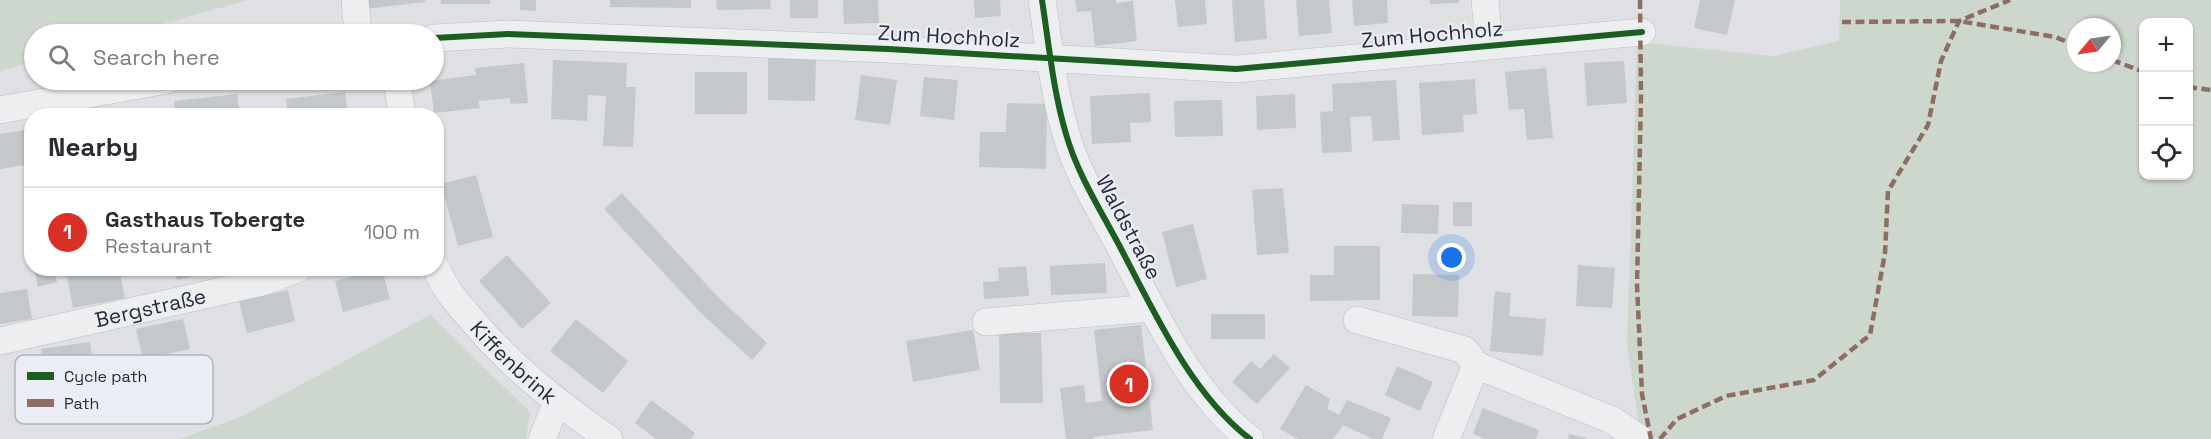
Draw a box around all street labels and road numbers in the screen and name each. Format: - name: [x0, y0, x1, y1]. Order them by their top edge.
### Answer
- street label: Zum Hochholz: [1360, 14, 1504, 54]
- street label: Zum Hochholz: [877, 19, 1021, 53]
- street label: Waldstraße: [1090, 170, 1168, 284]
- street label: Bergstraße: [92, 282, 208, 333]
- street label: Kiffenbrink: [465, 315, 563, 409]

